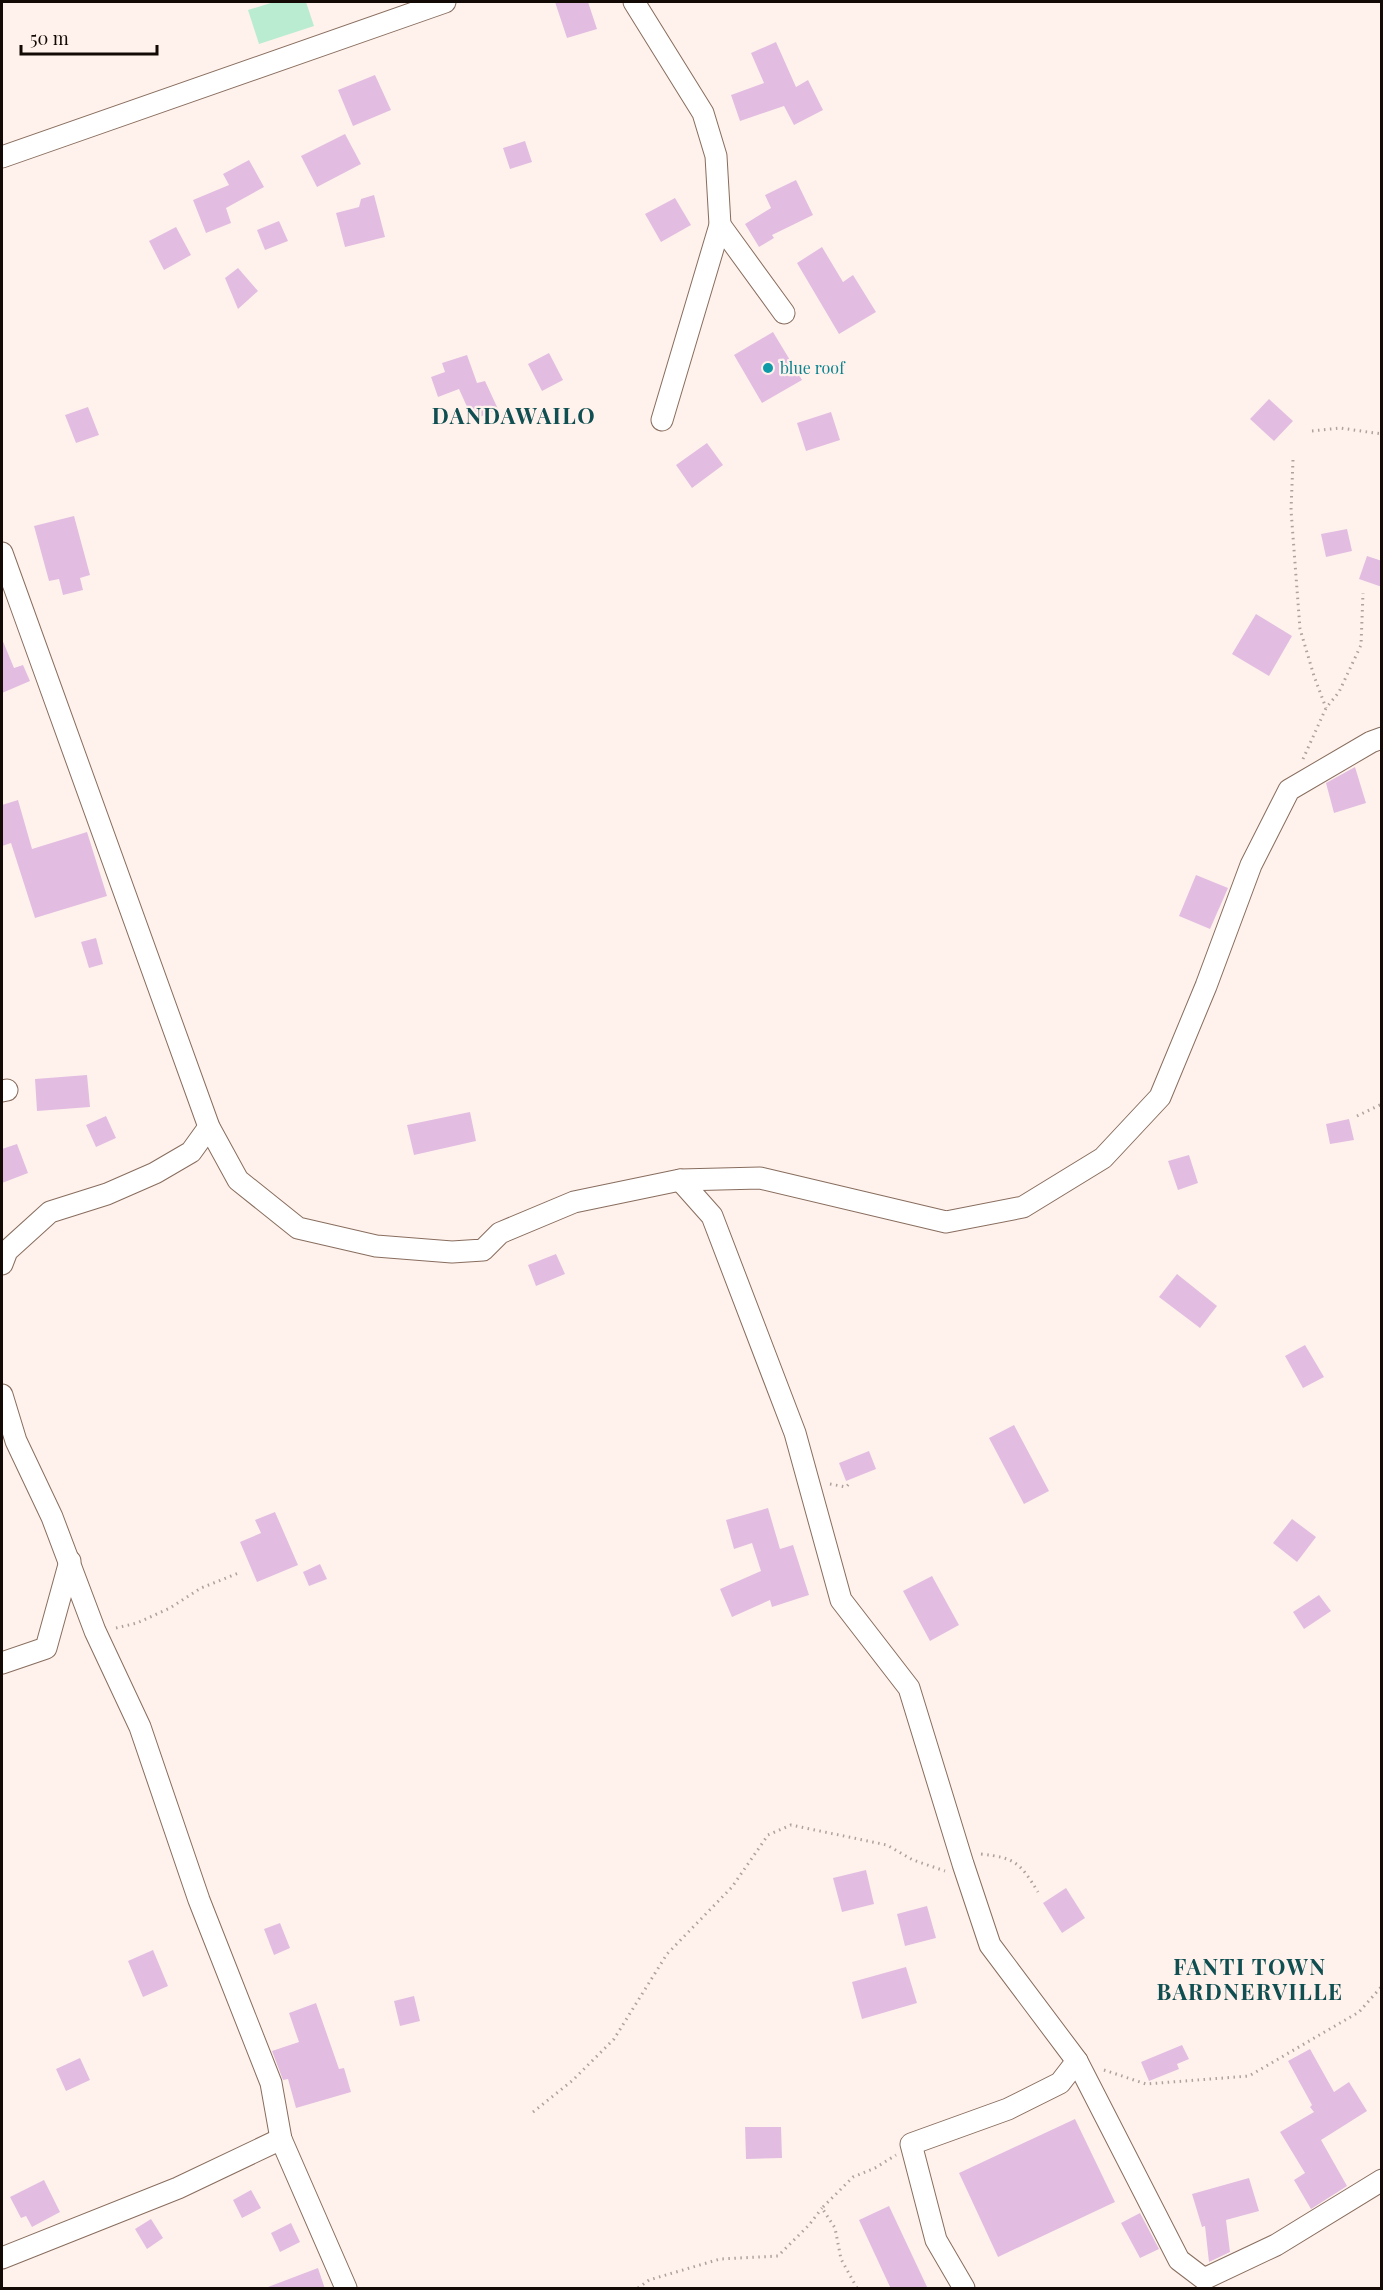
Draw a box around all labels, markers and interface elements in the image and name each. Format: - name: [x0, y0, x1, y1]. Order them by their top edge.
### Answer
- scale bar: [21, 18, 158, 56]
- text: 50 m: [30, 26, 69, 50]
- place label: blue roof: [780, 357, 846, 378]
- marker: blue roof: [761, 361, 775, 375]
- district label: DANDAWAILO: [432, 400, 596, 430]
- district label: FANTI TOWN BARDNERVILLE: [1156, 1951, 1344, 2006]

